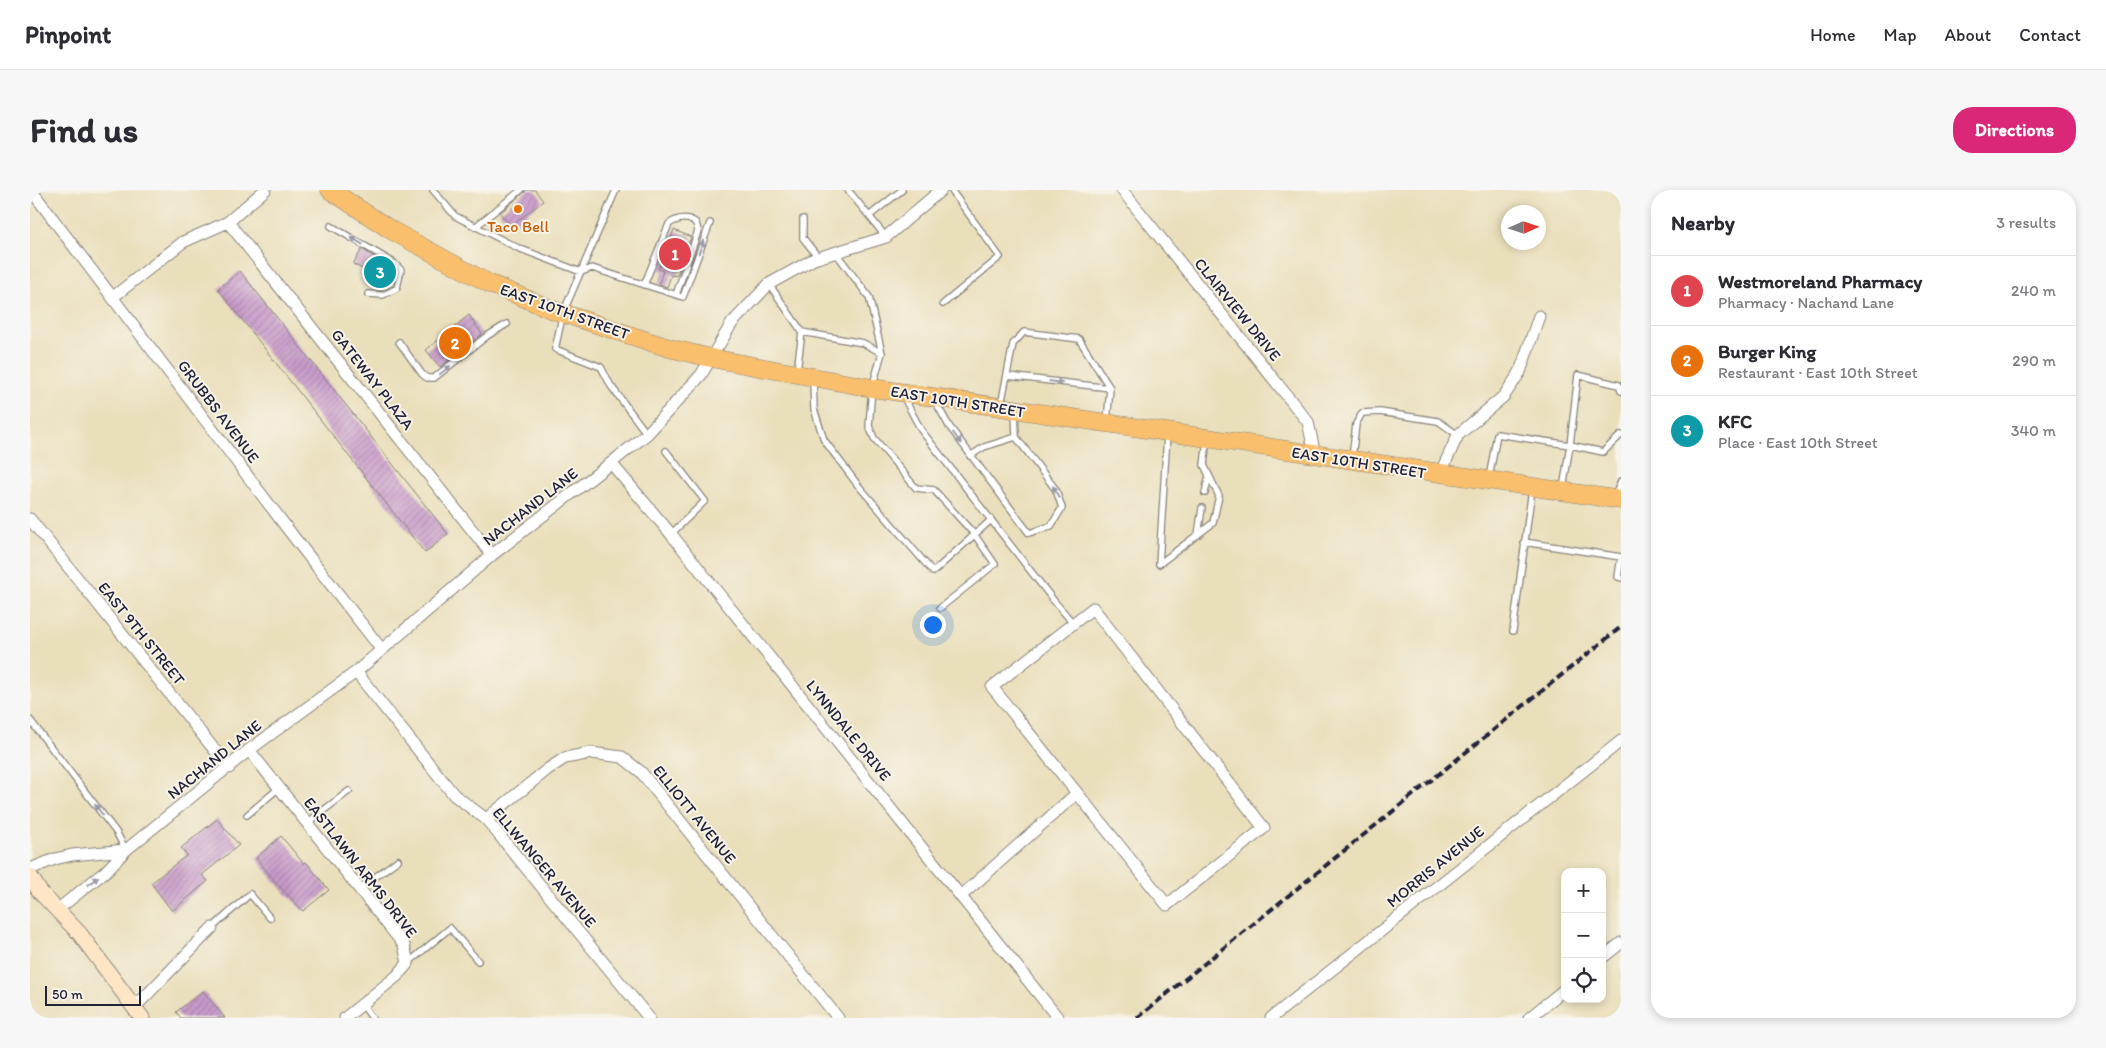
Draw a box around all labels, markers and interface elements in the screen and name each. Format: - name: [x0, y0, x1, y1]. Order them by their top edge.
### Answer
- text: Pinpoint: [25, 20, 111, 49]
- text: Home: [1810, 24, 1856, 46]
- text: Map: [1884, 24, 1917, 46]
- text: About: [1945, 24, 1991, 46]
- text: Contact: [2019, 24, 2081, 46]
- button: Directions: [1953, 107, 2076, 153]
- text: Find us: [30, 109, 138, 151]
- marker: Taco Bell: [512, 203, 524, 215]
- north arrow: [1501, 205, 1546, 250]
- text: Nearby: [1671, 210, 1735, 235]
- text: 3 results: [1996, 213, 2056, 232]
- place label: Taco Bell: [487, 217, 549, 236]
- pin: 1: [659, 235, 691, 273]
- one-way arrow: [351, 237, 364, 246]
- one-way arrow: [697, 239, 705, 254]
- pin: 3: [364, 253, 396, 291]
- street label: CLAIRVIEW DRIVE: [1190, 254, 1285, 365]
- text: Westmoreland Pharmacy: [1718, 270, 1922, 293]
- street label: EAST 10TH STREET: [498, 279, 632, 344]
- text: 1: [1683, 281, 1691, 300]
- text: 240 m: [2011, 281, 2056, 300]
- text: Pharmacy · Nachand Lane: [1718, 293, 1894, 312]
- pin: 2: [439, 324, 471, 362]
- street label: GATEWAY PLAZA: [327, 325, 418, 433]
- text: Burger King: [1718, 340, 1816, 363]
- text: 2: [1683, 351, 1691, 370]
- text: 290 m: [2012, 351, 2056, 370]
- street label: GRUBBS AVENUE: [174, 356, 263, 467]
- text: Restaurant · East 10th Street: [1718, 363, 1918, 382]
- one-way arrow: [438, 365, 451, 376]
- one-way arrow: [1048, 378, 1064, 386]
- street label: EAST 10TH STREET: [889, 381, 1027, 422]
- text: KFC: [1718, 410, 1752, 433]
- text: 3: [1683, 421, 1691, 440]
- text: 340 m: [2011, 421, 2056, 440]
- one-way arrow: [952, 432, 962, 445]
- text: Place · East 10th Street: [1718, 433, 1878, 452]
- street label: EAST 10TH STREET: [1290, 442, 1428, 483]
- street label: NACHAND LANE: [479, 463, 582, 549]
- one-way arrow: [1052, 485, 1060, 500]
- street label: EAST 9TH STREET: [94, 578, 189, 689]
- your location: [920, 612, 946, 638]
- street label: LYNNDALE DRIVE: [802, 676, 895, 785]
- street label: NACHAND LANE: [164, 716, 265, 803]
- street label: ELLIOTT AVENUE: [649, 761, 740, 867]
- street label: EASTLAWN ARMS DRIVE: [300, 793, 421, 941]
- street label: ELLWANGER AVENUE: [489, 803, 601, 932]
- one-way arrow: [93, 804, 104, 817]
- street label: MORRIS AVENUE: [1383, 821, 1488, 911]
- map controls: [1561, 868, 1606, 1003]
- button: +: [1561, 868, 1606, 913]
- one-way arrow: [86, 876, 99, 887]
- button: −: [1561, 913, 1606, 958]
- button: locate: [1561, 958, 1606, 1003]
- scale bar: [45, 983, 141, 1006]
- text: 50 m: [52, 986, 83, 1003]

